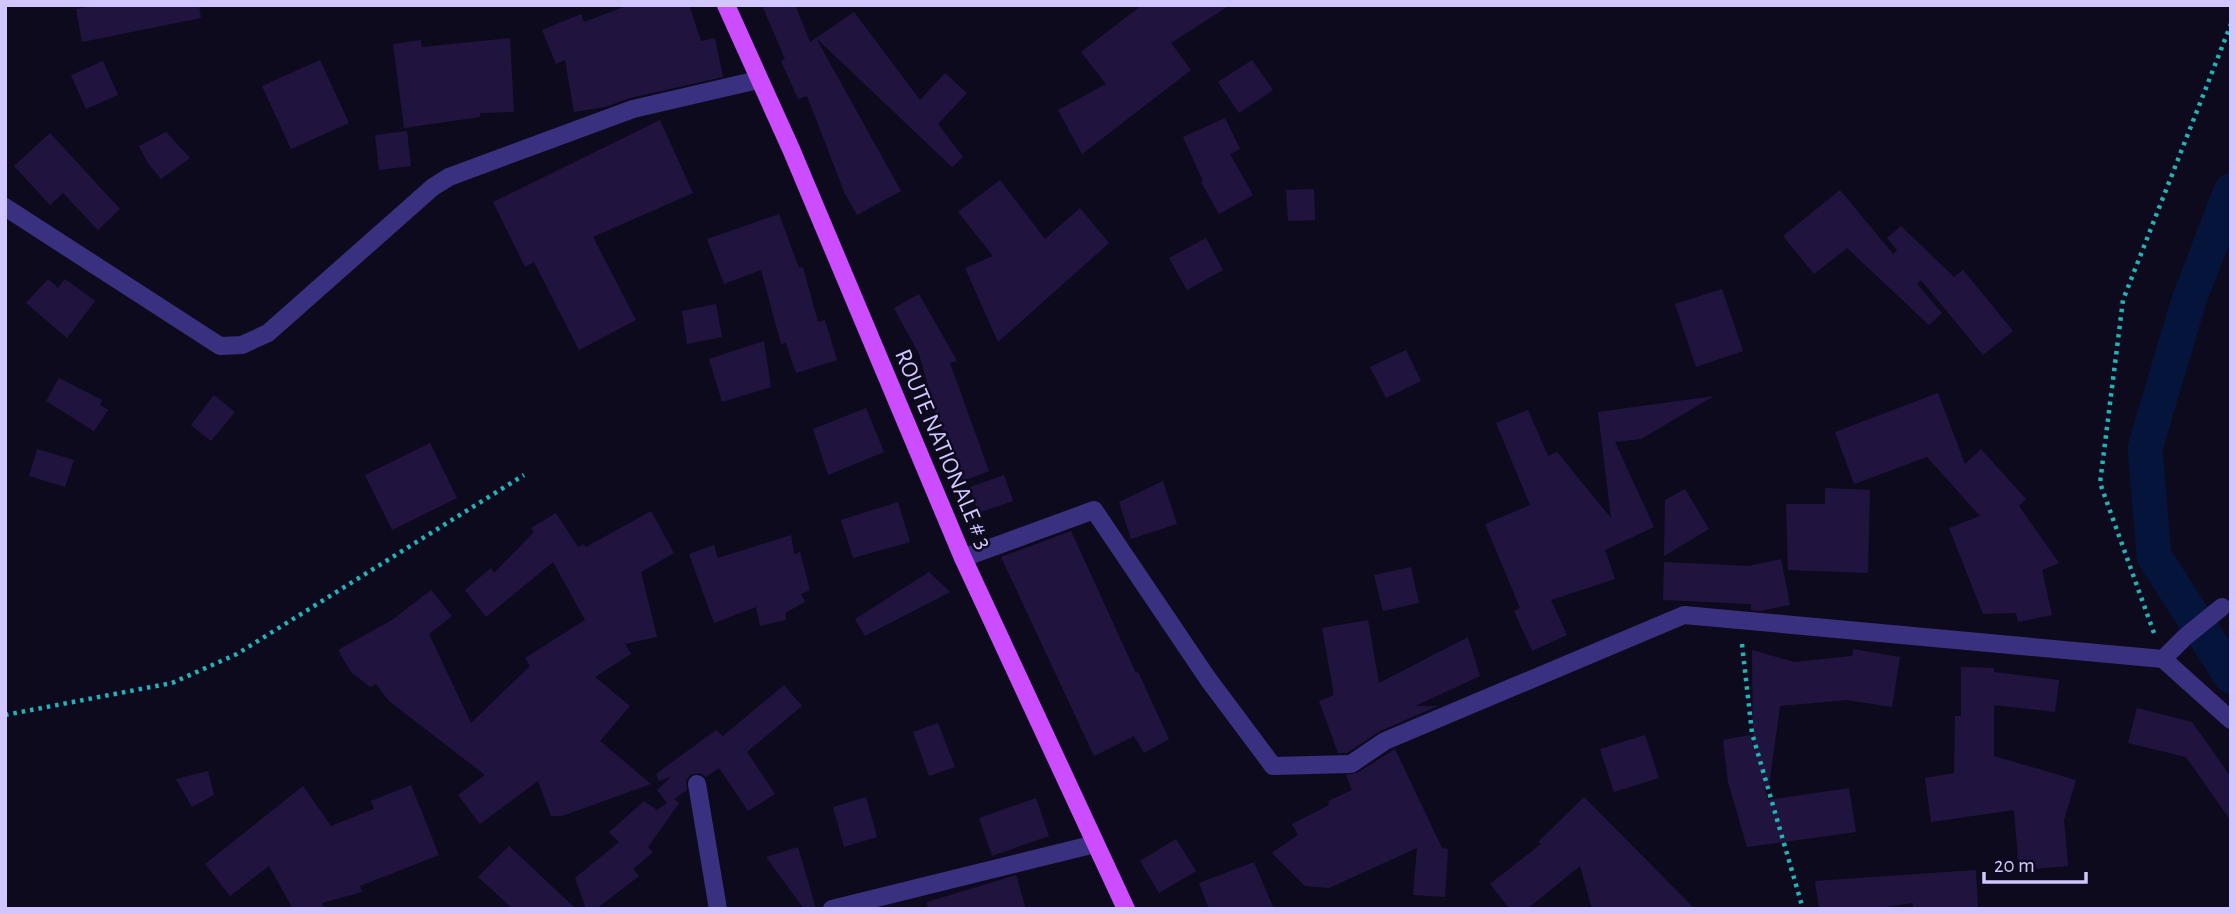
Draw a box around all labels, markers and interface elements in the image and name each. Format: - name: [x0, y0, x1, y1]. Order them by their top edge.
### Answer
- street label: ROUTE NATIONALE # 3: [890, 346, 996, 553]
- scale bar: [1984, 841, 2086, 885]
- text: 20 m: [1994, 855, 2035, 876]

